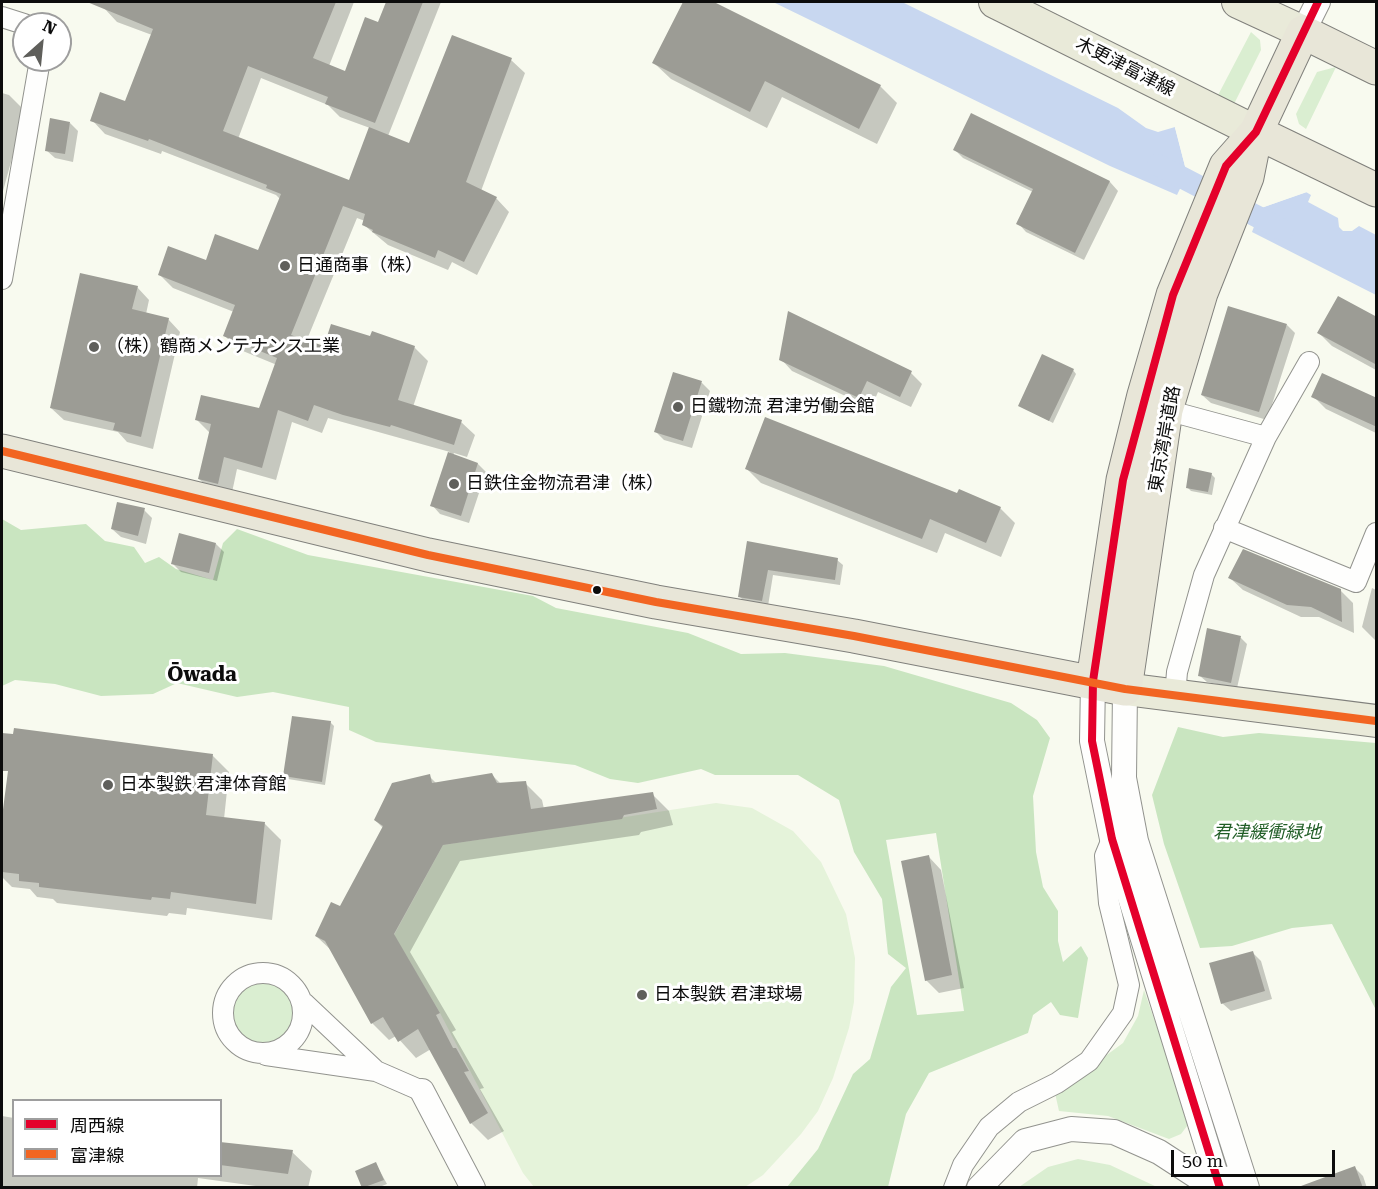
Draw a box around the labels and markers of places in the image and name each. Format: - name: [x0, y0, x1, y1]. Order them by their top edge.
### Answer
- place label: 日通商事（株）: [297, 255, 423, 277]
- marker: 日通商事（株）: [278, 259, 292, 273]
- place label: （株）鶴商メンテナンス工業: [106, 336, 340, 358]
- marker: （株）鶴商メンテナンス工業: [87, 340, 101, 354]
- place label: 日鐵物流 君津労働会館: [690, 396, 875, 418]
- marker: 日鐵物流 君津労働会館: [671, 400, 685, 414]
- place label: 日鉄住金物流君津（株）: [466, 473, 664, 495]
- marker: 日鉄住金物流君津（株）: [447, 477, 461, 491]
- unlabelled marker: [591, 584, 603, 596]
- place label: 日本製鉄 君津体育館: [120, 774, 287, 796]
- marker: 日本製鉄 君津体育館: [101, 778, 115, 792]
- place label: 日本製鉄 君津球場: [654, 984, 803, 1006]
- marker: 日本製鉄 君津球場: [635, 988, 649, 1002]

